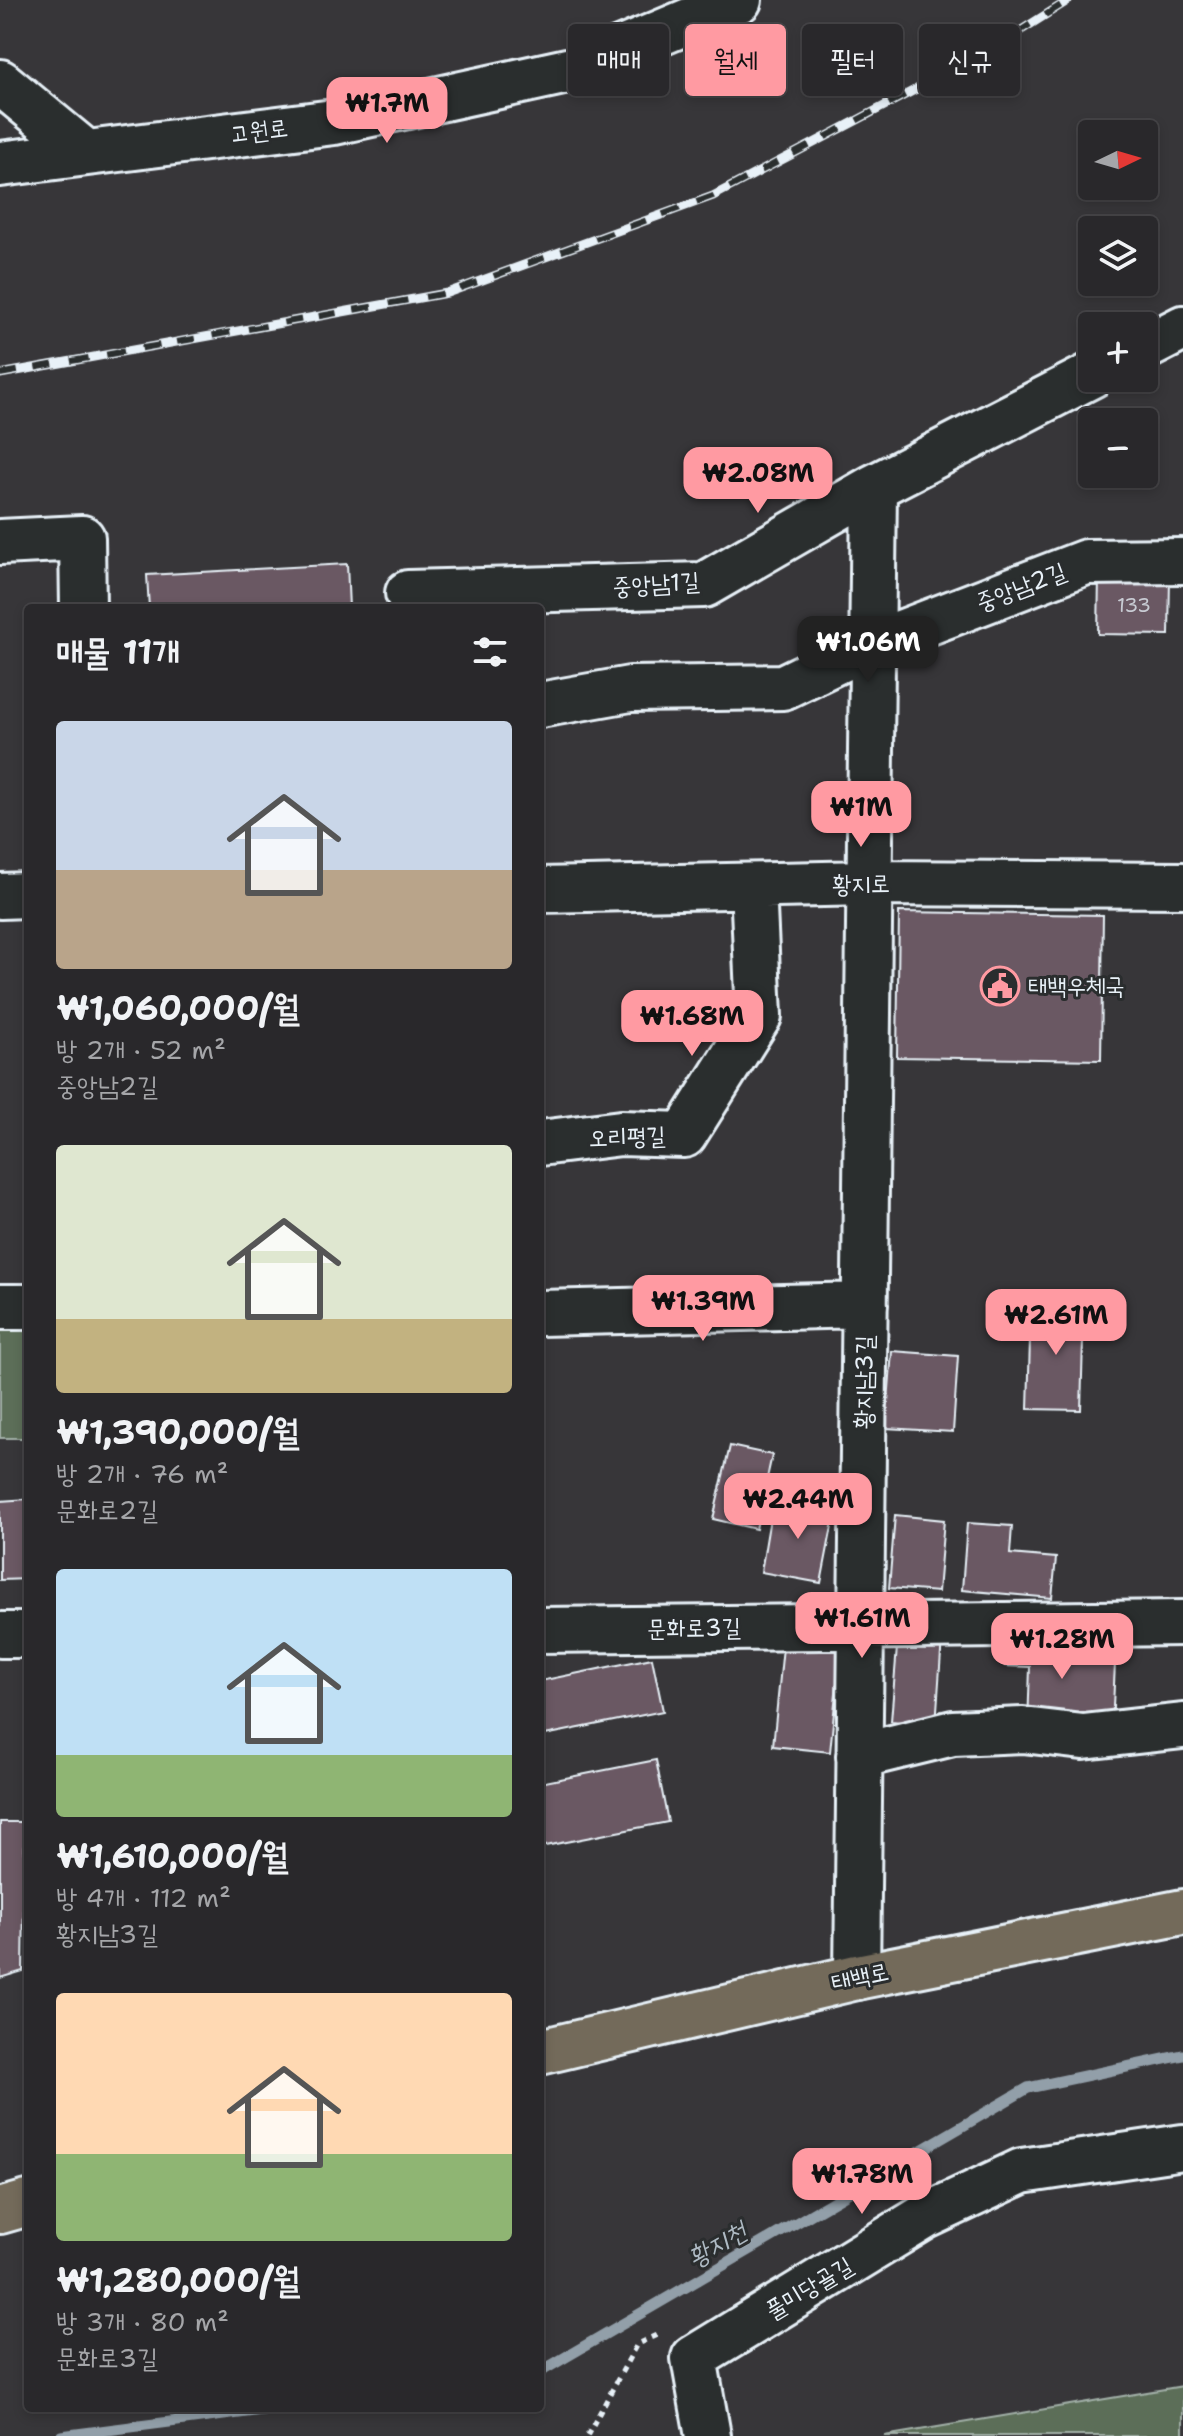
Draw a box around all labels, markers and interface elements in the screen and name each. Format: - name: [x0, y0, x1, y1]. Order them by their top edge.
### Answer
- chip: 매매: [568, 24, 669, 96]
- chip: 월세: [685, 24, 786, 96]
- chip: 필터: [802, 24, 903, 96]
- chip: 신규: [919, 24, 1020, 96]
- pin: ₩1.7M: [331, 77, 443, 145]
- text: ₩1.7M: [344, 85, 430, 120]
- street label: 고원로: [228, 112, 290, 150]
- north arrow: [1078, 120, 1158, 200]
- map controls: [1078, 120, 1158, 488]
- button: layers: [1078, 216, 1158, 296]
- button: +: [1078, 312, 1158, 392]
- button: −: [1078, 408, 1158, 488]
- pin: ₩2.08M: [693, 447, 823, 515]
- text: ₩2.08M: [701, 455, 815, 490]
- street label: 중앙남2길: [971, 555, 1071, 619]
- street label: 중앙남1길: [611, 565, 701, 603]
- house number: 133: [1117, 592, 1151, 618]
- pin: ₩1.06M: [803, 616, 933, 684]
- text: ₩1.06M: [815, 624, 921, 659]
- text: 매물 11개: [56, 629, 180, 675]
- icon: filters: [468, 630, 512, 674]
- icon: home: [212, 773, 356, 917]
- pin: ₩1M: [822, 781, 900, 849]
- text: ₩1M: [829, 789, 893, 824]
- street label: 황지로: [832, 867, 890, 901]
- public building icon: 태백우체국: [979, 965, 1021, 1007]
- place label: 태백우체국: [1028, 970, 1125, 1002]
- text: ₩1,060,000/월: [56, 985, 300, 1031]
- pin: ₩1.68M: [627, 990, 757, 1058]
- text: ₩1.68M: [639, 998, 745, 1033]
- text: 방 2개 · 52 m²: [56, 1032, 226, 1067]
- text: 중앙남2길: [56, 1068, 158, 1103]
- street label: 오리평길: [588, 1120, 666, 1154]
- icon: home: [212, 1197, 356, 1341]
- pin: ₩1.39M: [638, 1275, 768, 1343]
- text: ₩1.39M: [650, 1283, 756, 1318]
- pin: ₩2.61M: [991, 1289, 1121, 1357]
- text: ₩2.61M: [1004, 1297, 1108, 1332]
- street label: 황지남3길: [847, 1335, 881, 1429]
- text: ₩1,390,000/월: [56, 1409, 299, 1455]
- text: 방 2개 · 76 m²: [56, 1456, 229, 1491]
- pin: ₩2.44M: [733, 1473, 863, 1541]
- text: ₩2.44M: [742, 1481, 854, 1516]
- text: 문화로2길: [56, 1492, 158, 1527]
- pin: ₩1.61M: [797, 1592, 927, 1660]
- text: ₩1.61M: [813, 1600, 911, 1635]
- street label: 문화로3길: [647, 1611, 741, 1645]
- pin: ₩1.28M: [997, 1613, 1127, 1681]
- icon: home: [212, 1621, 356, 1765]
- text: ₩1.28M: [1009, 1621, 1115, 1656]
- text: ₩1,610,000/월: [56, 1833, 288, 1879]
- text: 방 4개 · 112 m²: [56, 1880, 231, 1915]
- text: 황지남3길: [56, 1916, 158, 1951]
- street label: 태백로: [828, 1955, 892, 1999]
- icon: home: [212, 2045, 356, 2189]
- pin: ₩1.78M: [797, 2148, 927, 2216]
- text: ₩1.78M: [810, 2156, 914, 2191]
- water label: 황지천: [681, 2211, 755, 2274]
- street label: 풀미당골길: [759, 2249, 859, 2327]
- text: ₩1,280,000/월: [56, 2257, 300, 2303]
- text: 방 3개 · 80 m²: [56, 2304, 229, 2339]
- text: 문화로3길: [56, 2340, 158, 2375]

